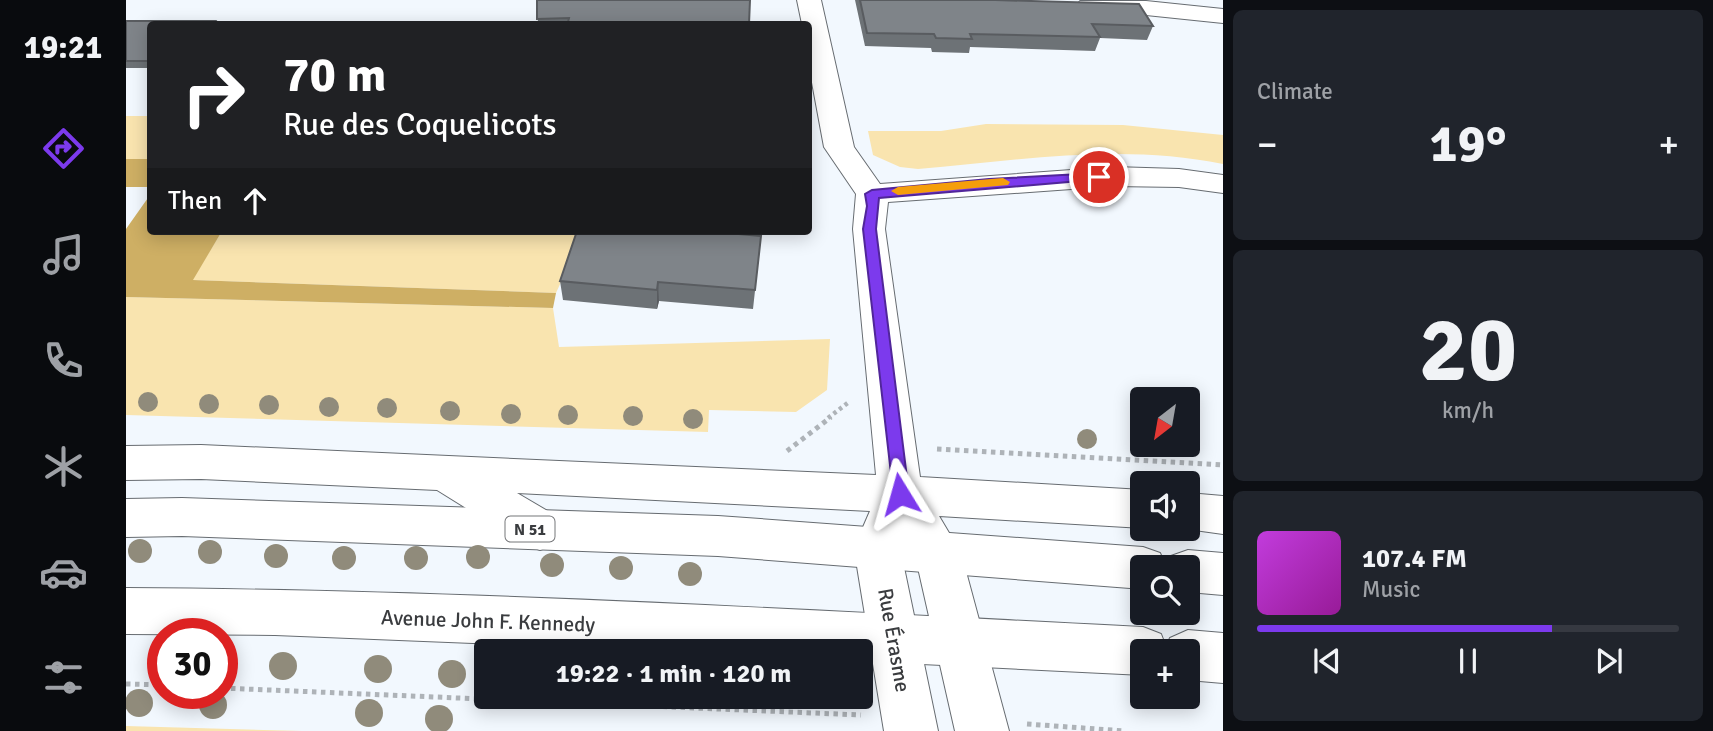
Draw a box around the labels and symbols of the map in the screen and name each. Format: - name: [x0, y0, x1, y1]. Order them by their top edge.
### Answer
- pin: [1069, 147, 1129, 207]
- north arrow: [1130, 387, 1200, 457]
- position arrow: [863, 457, 937, 531]
- road number: N 51: [506, 516, 554, 542]
- street label: Rue Érasme: [872, 586, 916, 694]
- street label: Avenue John F. Kennedy: [380, 604, 596, 638]
- speed limit sign: 30: [147, 618, 238, 709]

